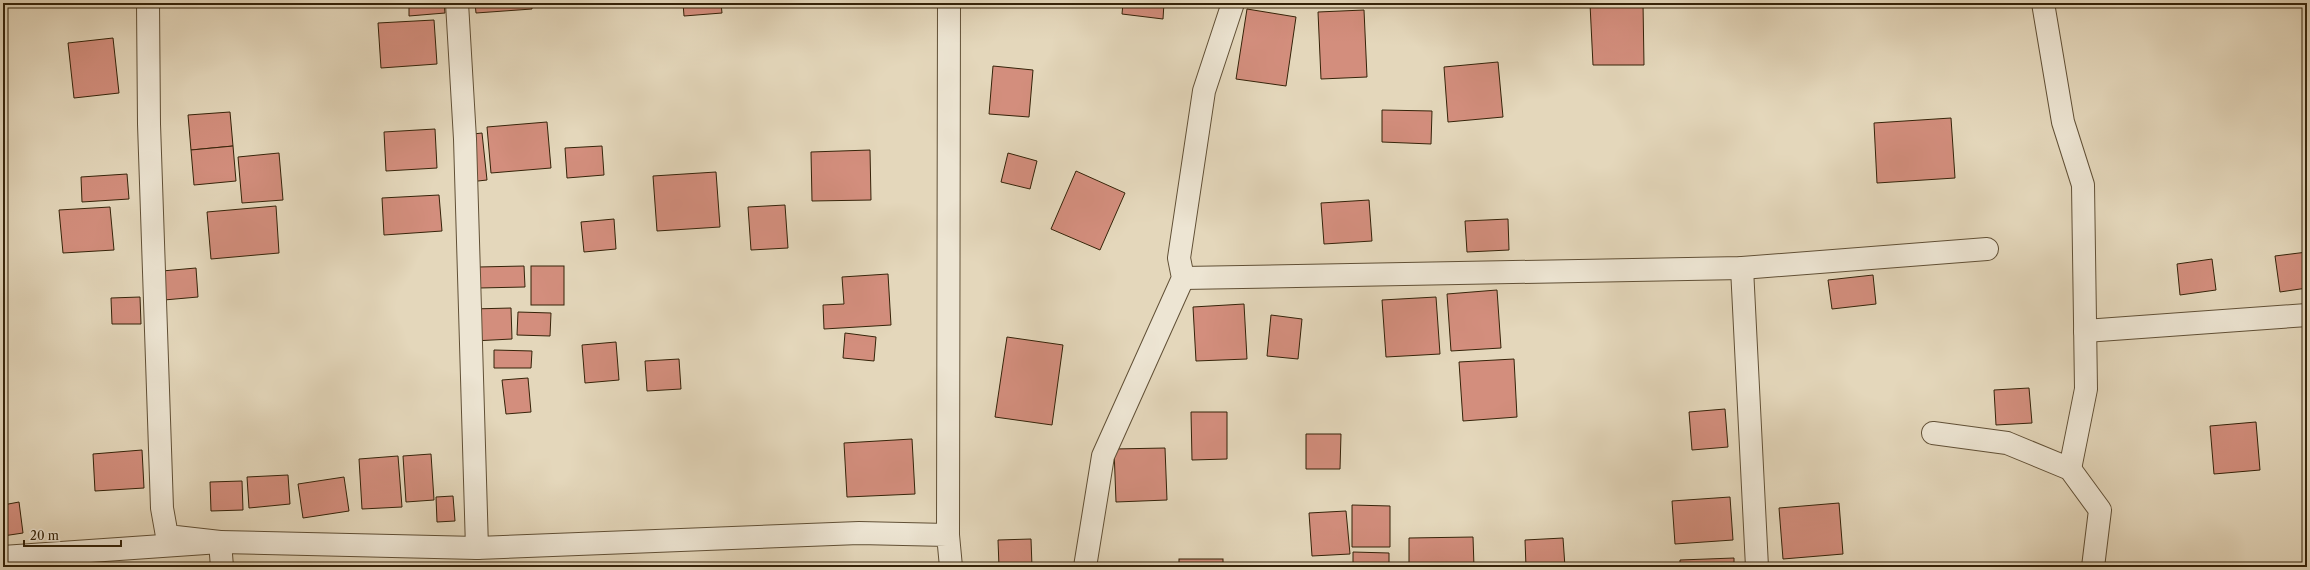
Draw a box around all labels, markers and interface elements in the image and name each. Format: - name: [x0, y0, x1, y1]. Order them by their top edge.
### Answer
- scale bar: [24, 522, 121, 548]
- text: 20 m: [30, 528, 59, 543]

